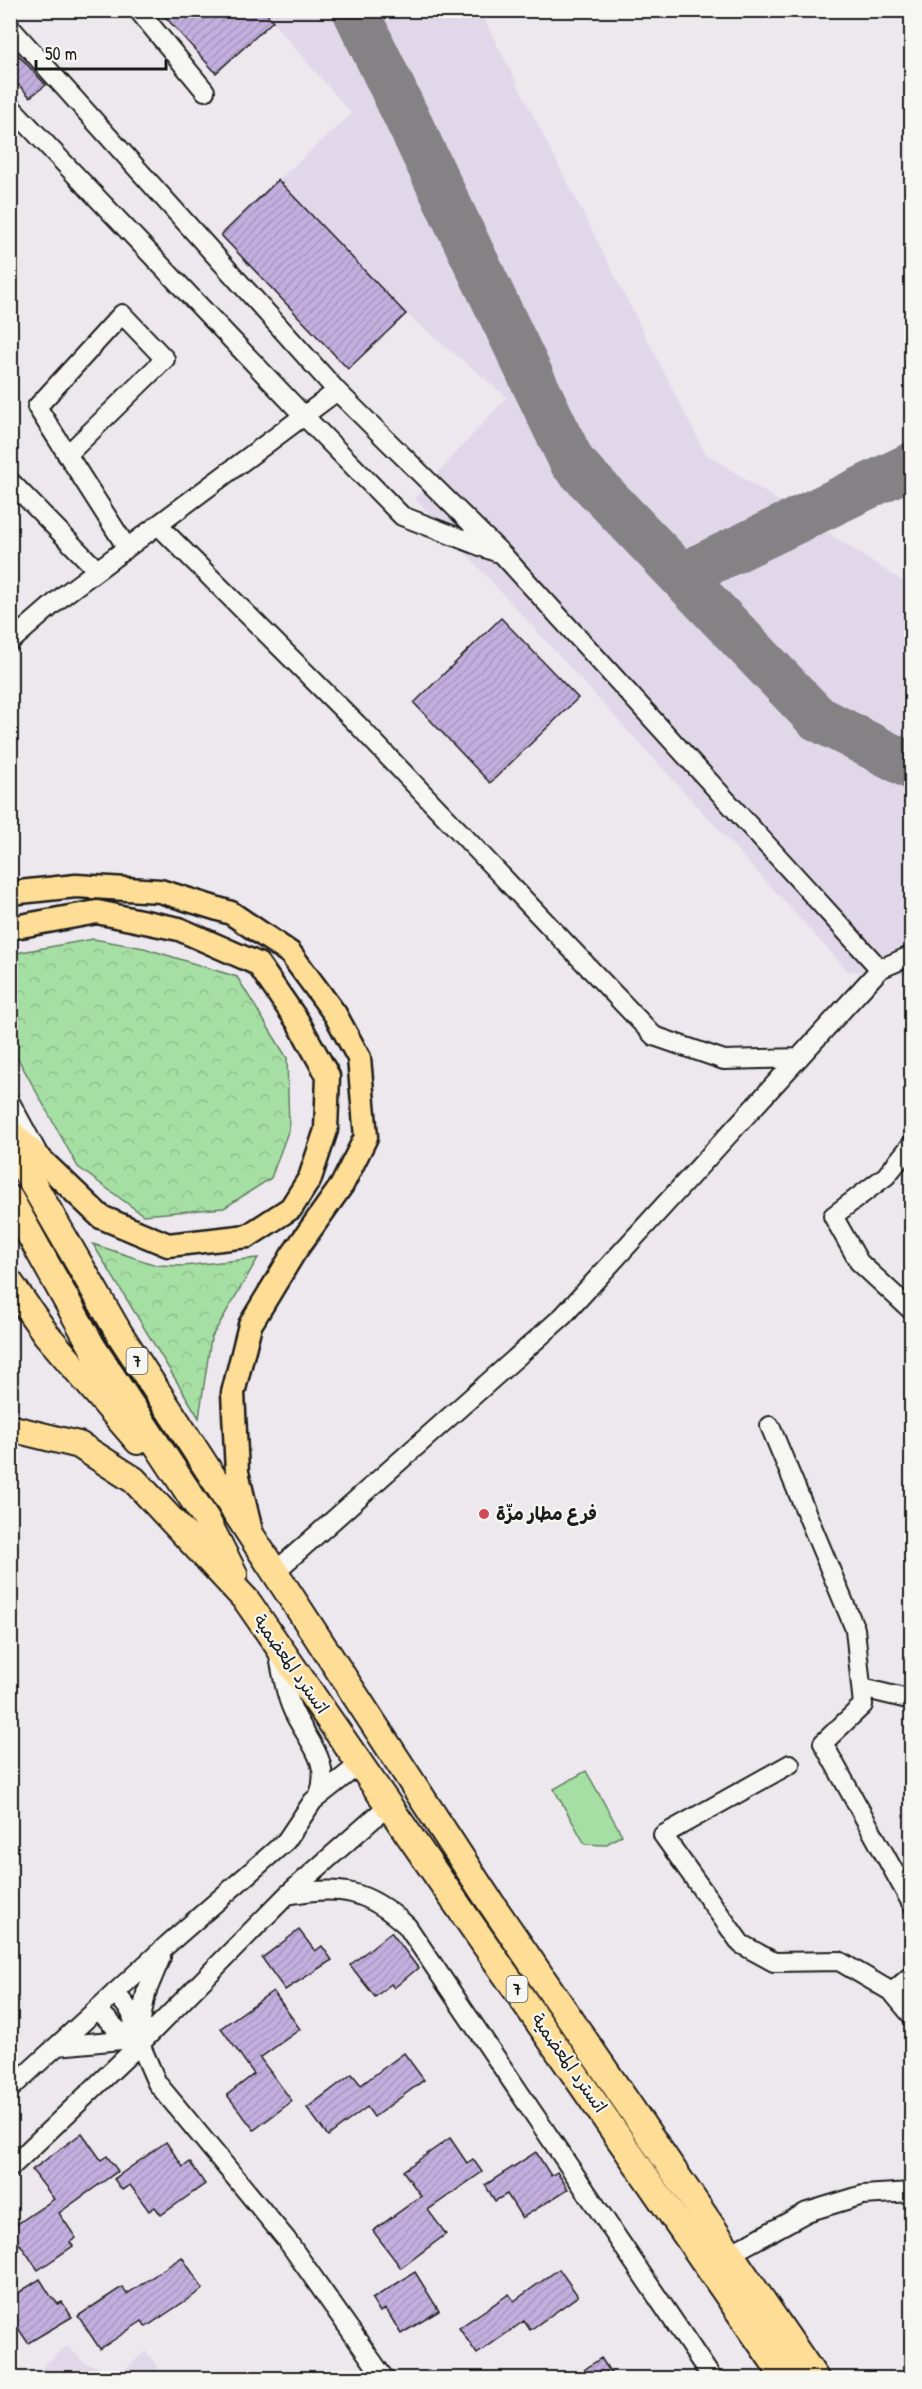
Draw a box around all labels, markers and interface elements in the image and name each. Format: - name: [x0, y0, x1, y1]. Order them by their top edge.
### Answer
- scale bar: [36, 33, 166, 71]
- text: 50 m: [45, 41, 77, 66]
- road number: 7: [126, 1348, 148, 1374]
- place label: فرع مطار مزّة: [496, 1501, 597, 1526]
- marker: فرع مطار مزّة: [477, 1507, 491, 1521]
- street label: اتسترد المعضمية: [248, 1609, 335, 1719]
- road number: 7: [506, 1976, 528, 2002]
- street label: اتسترد المعضمية: [526, 2008, 613, 2118]

